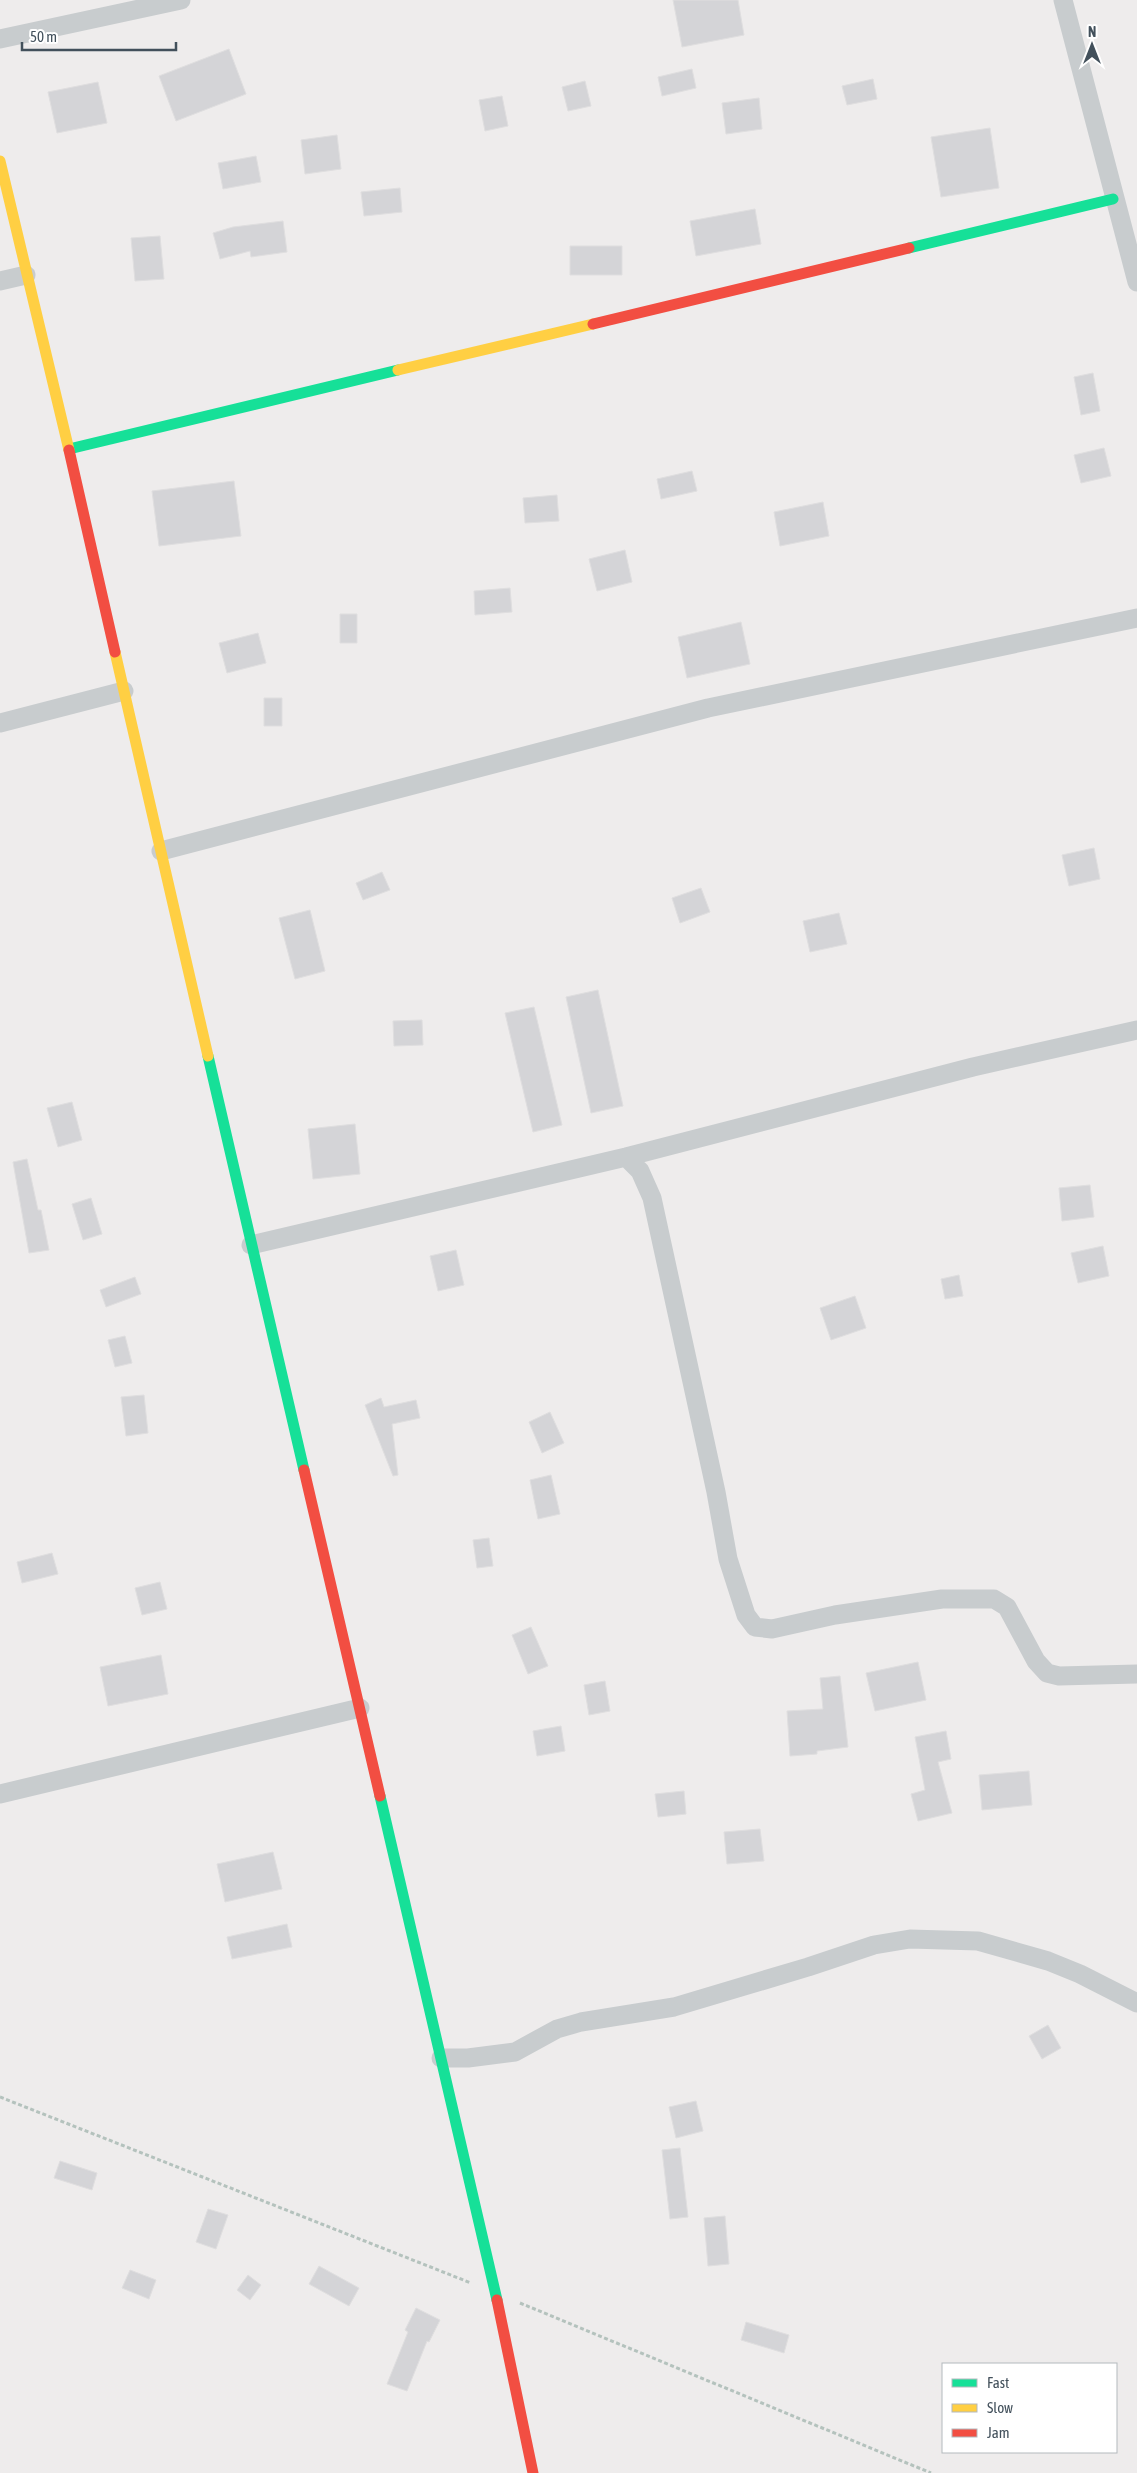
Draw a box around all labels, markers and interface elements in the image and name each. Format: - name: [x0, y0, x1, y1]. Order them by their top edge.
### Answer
- scale bar: [22, 20, 176, 52]
- north arrow: [1067, 20, 1117, 70]
- text: N: [1088, 24, 1096, 40]
- text: 50 m: [30, 28, 57, 45]
- legend: [942, 2363, 1117, 2453]
- text: Fast: [987, 2374, 1009, 2391]
- text: Slow: [987, 2399, 1013, 2416]
- text: Jam: [987, 2424, 1010, 2441]

